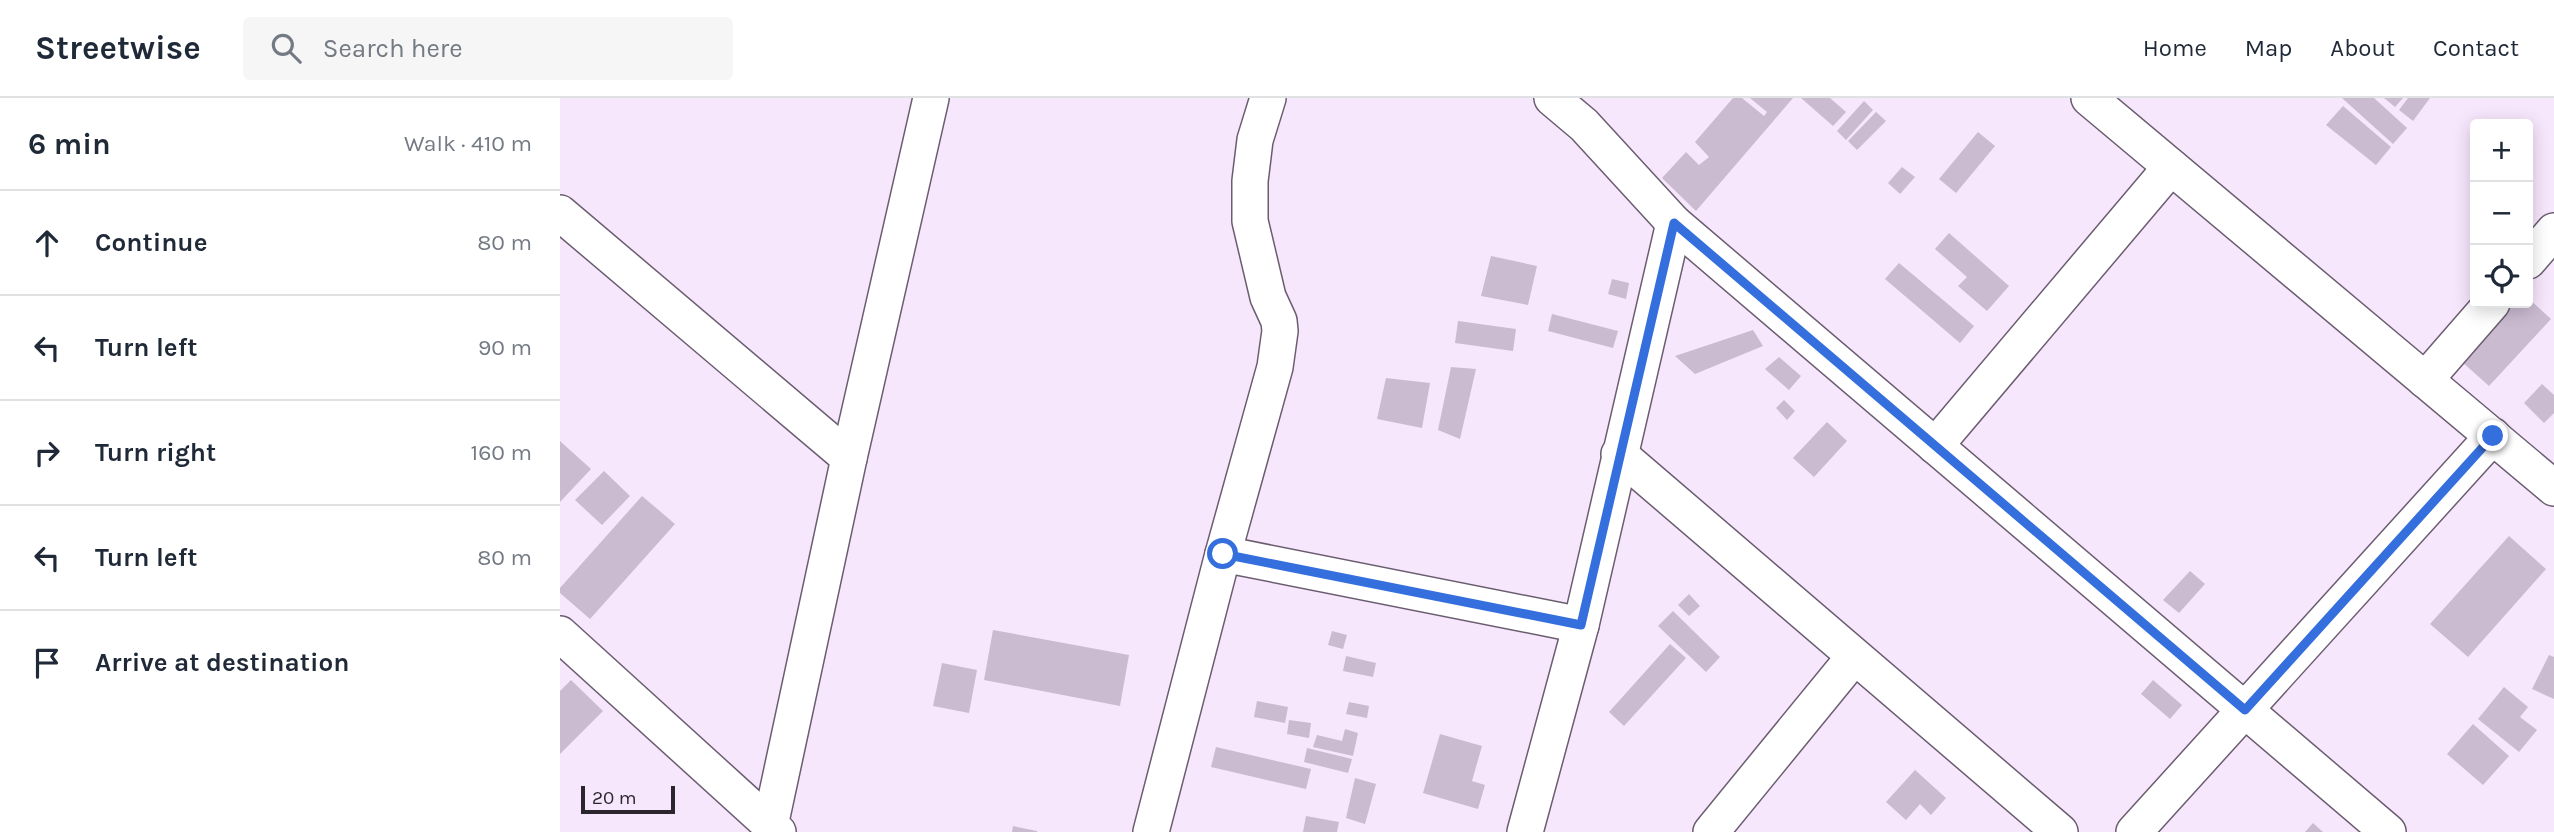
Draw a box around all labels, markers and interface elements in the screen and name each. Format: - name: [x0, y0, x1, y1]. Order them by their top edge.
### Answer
- search box: [243, 17, 733, 80]
- text: Streetwise: [35, 29, 201, 67]
- icon: search: [267, 29, 305, 67]
- text: Search here: [323, 33, 463, 64]
- text: Home: [2143, 34, 2207, 62]
- text: Map: [2245, 34, 2292, 62]
- text: About: [2330, 34, 2395, 62]
- text: Contact: [2433, 34, 2519, 62]
- map controls: [2470, 119, 2533, 308]
- button: +: [2470, 119, 2533, 182]
- text: 6 min: [28, 126, 111, 162]
- text: Walk · 410 m: [404, 130, 532, 157]
- button: −: [2470, 182, 2533, 245]
- icon: ahead: [28, 224, 66, 262]
- text: Continue: [95, 227, 207, 258]
- text: 80 m: [477, 229, 532, 256]
- button: locate: [2470, 245, 2533, 308]
- icon: left: [28, 329, 66, 367]
- text: Turn left: [95, 332, 197, 363]
- text: 90 m: [478, 334, 532, 361]
- route end: [2477, 420, 2508, 451]
- icon: right: [28, 434, 66, 472]
- text: Turn right: [95, 437, 216, 468]
- text: 160 m: [471, 439, 532, 466]
- route start: [1207, 538, 1238, 569]
- icon: left: [28, 539, 66, 577]
- text: Turn left: [95, 542, 197, 573]
- text: 80 m: [477, 544, 532, 571]
- icon: arrive: [28, 644, 66, 682]
- text: Arrive at destination: [95, 647, 349, 678]
- scale bar: [581, 783, 676, 815]
- text: 20 m: [592, 787, 637, 809]

